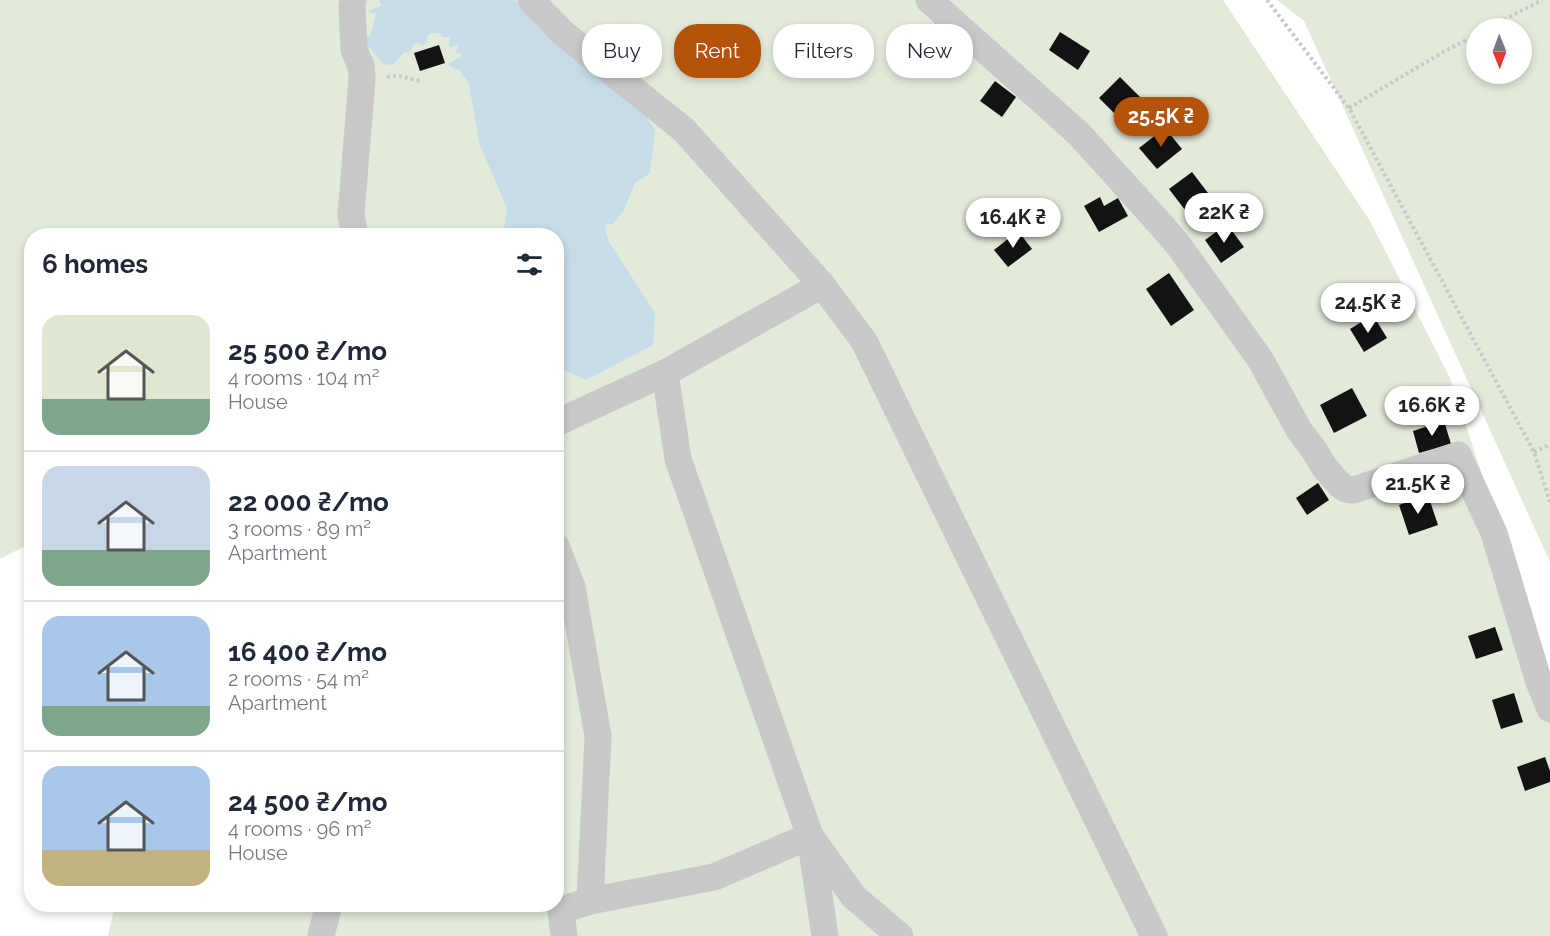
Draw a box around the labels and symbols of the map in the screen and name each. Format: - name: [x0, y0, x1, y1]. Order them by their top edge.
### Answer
- north arrow: [1466, 18, 1532, 84]
- pin: 25.5K ₴: [1106, 97, 1216, 148]
- pin: 22K ₴: [1182, 193, 1266, 244]
- pin: 16.4K ₴: [958, 198, 1068, 249]
- pin: 24.5K ₴: [1313, 283, 1423, 334]
- pin: 16.6K ₴: [1377, 386, 1487, 437]
- pin: 21.5K ₴: [1363, 464, 1473, 515]

